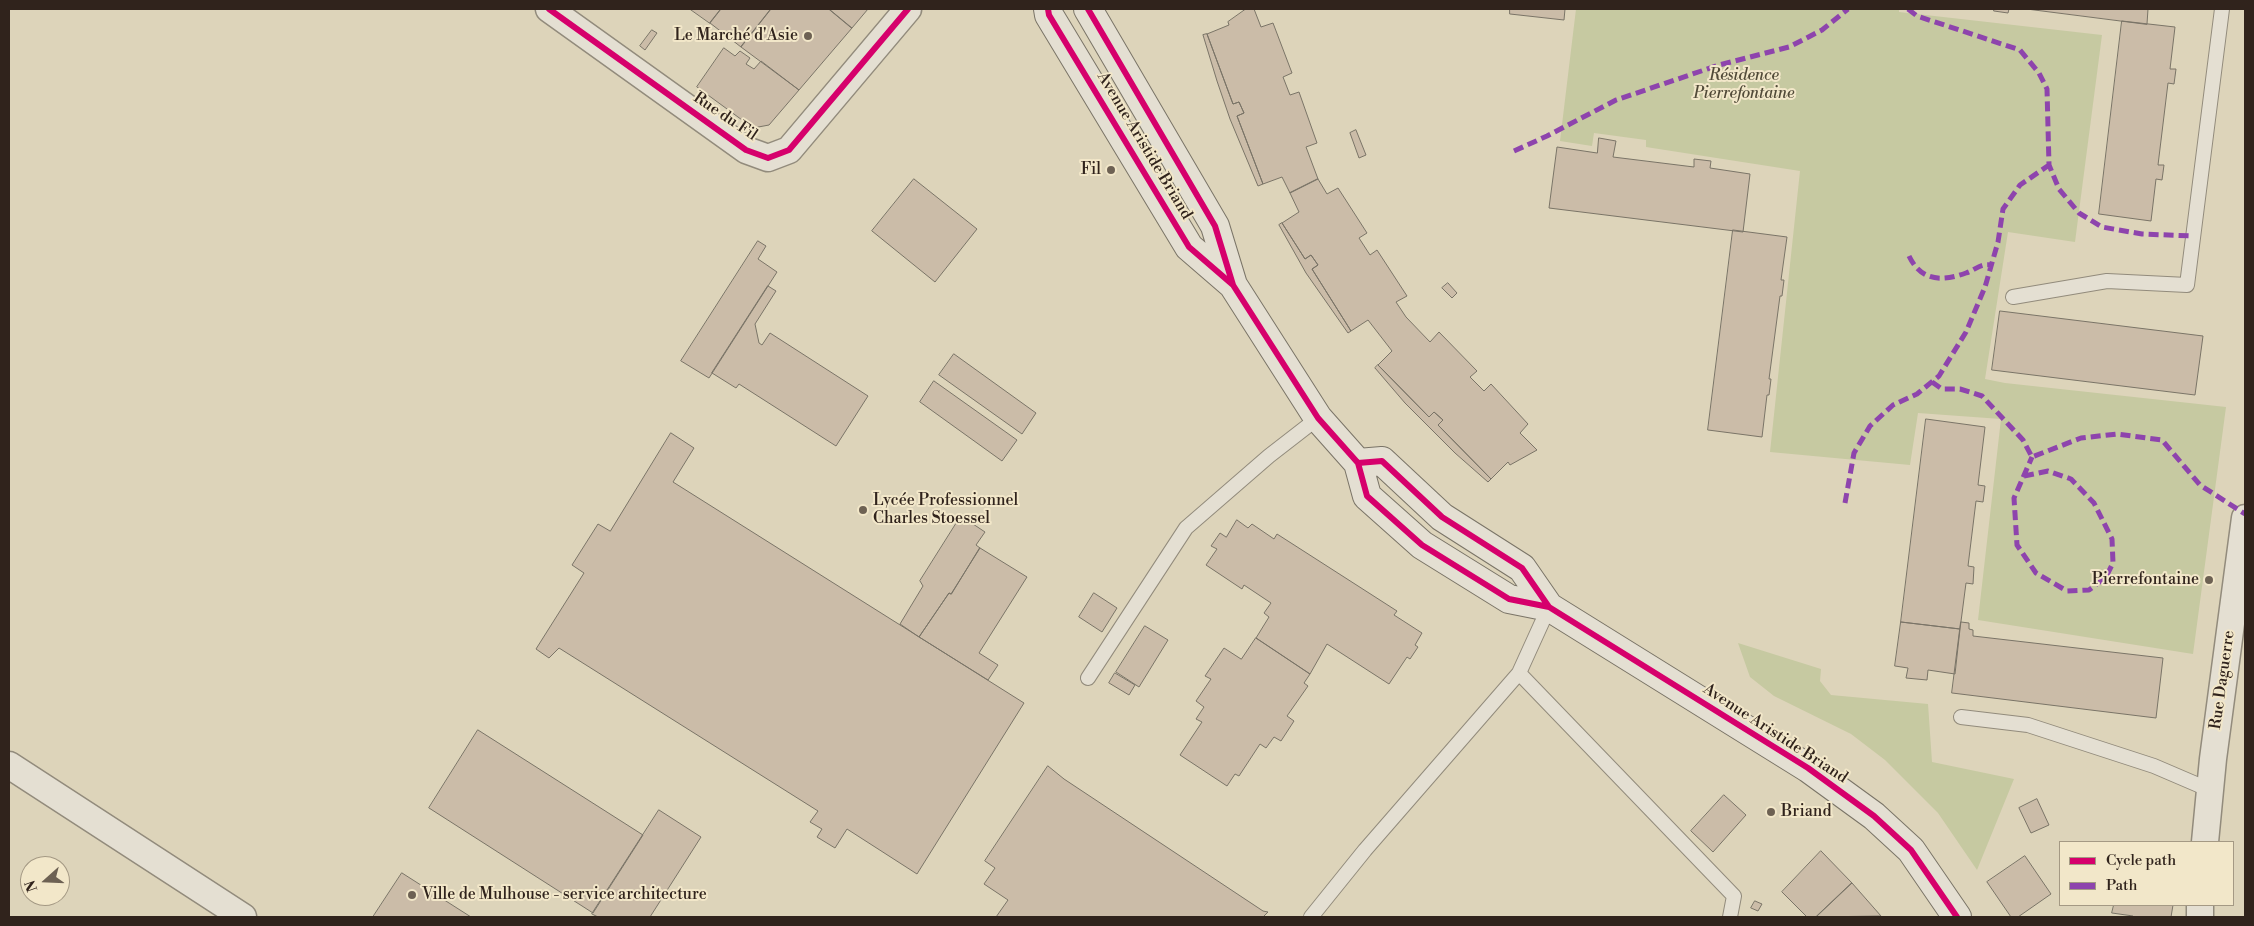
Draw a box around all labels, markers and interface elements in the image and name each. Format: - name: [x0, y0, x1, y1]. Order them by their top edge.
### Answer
- place label: Le Marché d'Asie: [674, 26, 798, 46]
- marker: Le Marché d'Asie: [802, 30, 814, 42]
- park label: Résidence Pierrefontaine: [1694, 66, 1794, 104]
- street label: Avenue Aristide Briand: [1092, 69, 1196, 223]
- street label: Rue du Fil: [689, 89, 761, 145]
- place label: Fil: [1081, 160, 1101, 180]
- marker: Fil: [1105, 164, 1117, 176]
- place label: Lycée Professionnel Charles Stoessel: [873, 491, 1018, 529]
- marker: Lycée Professionnel Charles Stoessel: [857, 504, 869, 516]
- place label: Pierrefontaine: [2092, 570, 2199, 590]
- marker: Pierrefontaine: [2203, 574, 2215, 586]
- street label: Rue Daguerre: [2207, 629, 2239, 731]
- street label: Avenue Aristide Briand: [1699, 680, 1851, 788]
- place label: Briand: [1781, 802, 1831, 822]
- marker: Briand: [1765, 806, 1777, 818]
- legend: [2059, 841, 2234, 906]
- text: Cycle path: [2106, 851, 2176, 870]
- north arrow: [20, 856, 70, 906]
- text: Path: [2106, 876, 2138, 895]
- text: N: [21, 878, 42, 894]
- place label: Ville de Mulhouse - service architecture: [422, 885, 707, 905]
- marker: Ville de Mulhouse - service architecture: [406, 889, 418, 901]

